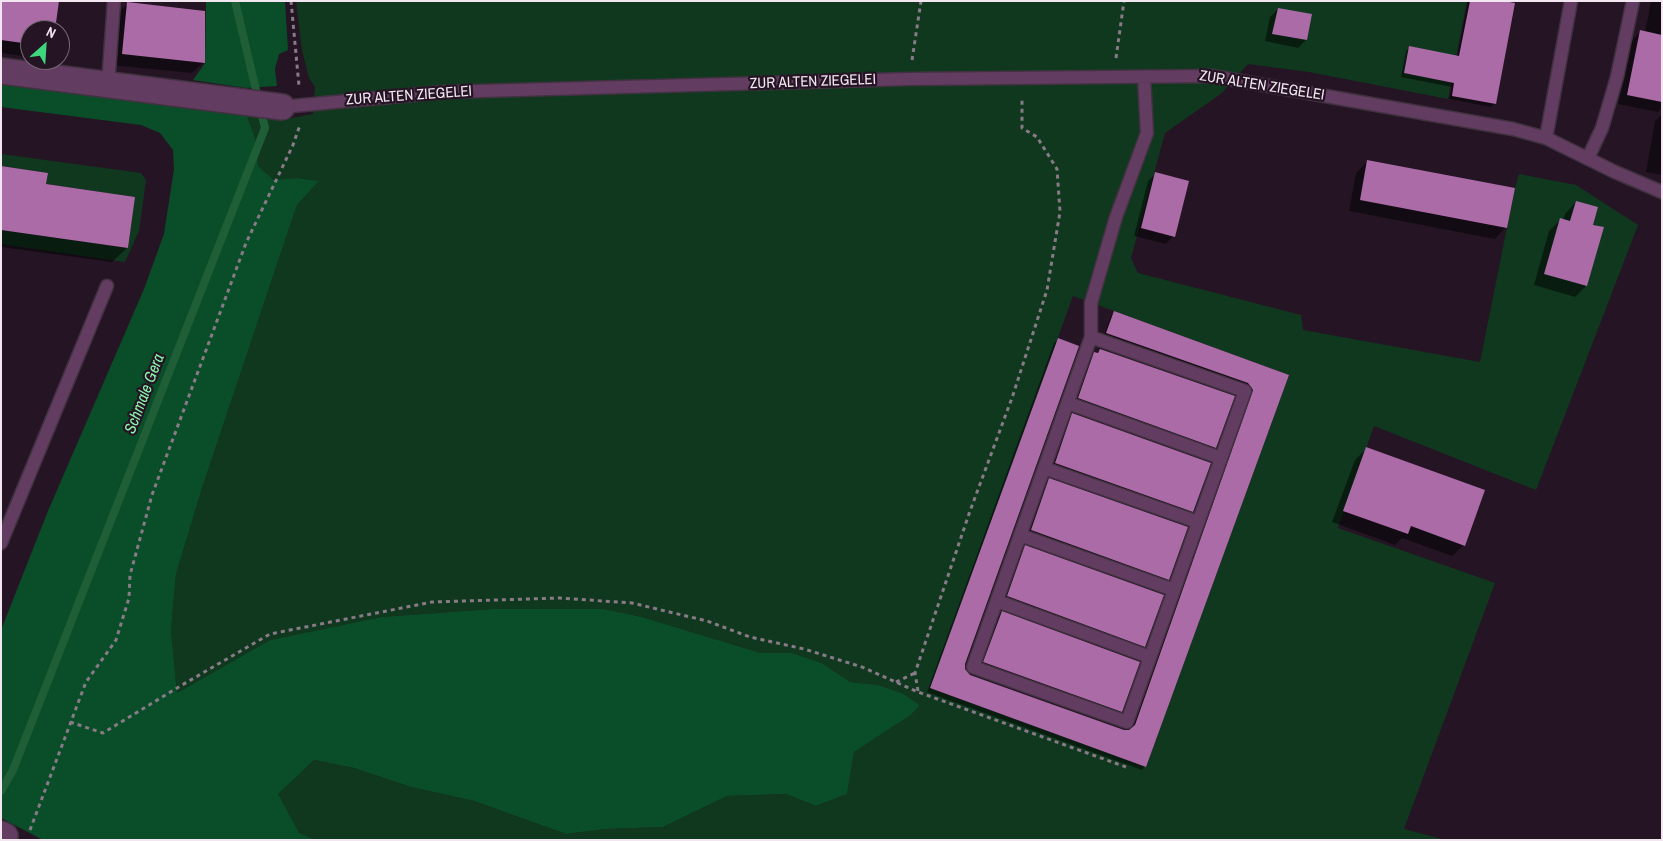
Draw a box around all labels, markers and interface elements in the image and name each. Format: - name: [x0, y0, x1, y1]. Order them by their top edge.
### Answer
- north arrow: [20, 20, 70, 70]
- text: N: [43, 23, 59, 42]
- street label: ZUR ALTEN ZIEGELEI: [1198, 67, 1326, 105]
- street label: ZUR ALTEN ZIEGELEI: [750, 71, 876, 93]
- street label: ZUR ALTEN ZIEGELEI: [345, 83, 473, 109]
- water label: Schmale Gera: [121, 351, 169, 437]

